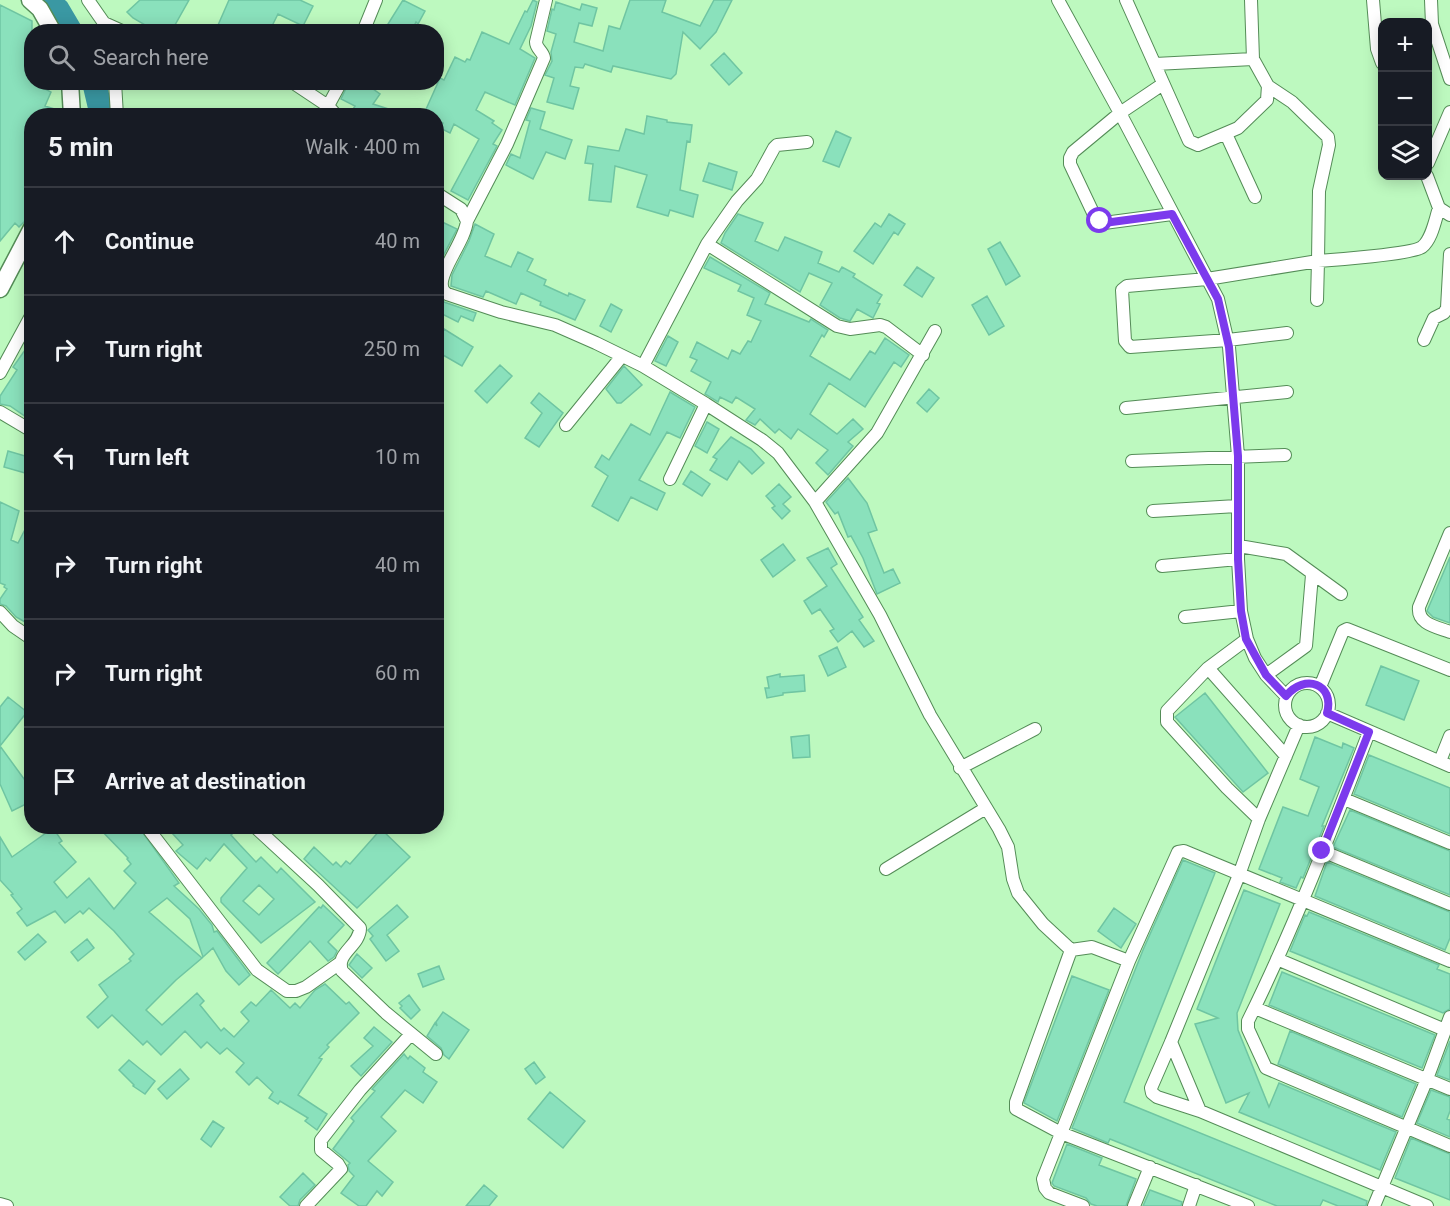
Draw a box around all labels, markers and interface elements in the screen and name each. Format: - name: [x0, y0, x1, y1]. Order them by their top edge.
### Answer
- map controls: [1378, 18, 1432, 180]
- button: +: [1378, 18, 1432, 72]
- search box: [24, 24, 444, 90]
- icon: search: [45, 41, 78, 74]
- text: Search here: [93, 45, 209, 70]
- button: −: [1378, 72, 1432, 126]
- button: layers: [1378, 126, 1432, 180]
- text: 5 min: [48, 132, 113, 162]
- text: Walk · 400 m: [305, 135, 420, 159]
- route start: [1086, 207, 1112, 233]
- icon: ahead: [48, 225, 81, 258]
- text: Continue: [105, 229, 194, 254]
- text: 40 m: [375, 229, 420, 253]
- icon: right: [48, 333, 81, 366]
- text: Turn right: [105, 337, 202, 362]
- text: 250 m: [364, 337, 420, 361]
- icon: left: [48, 441, 81, 474]
- text: Turn left: [105, 445, 189, 470]
- text: 10 m: [375, 445, 420, 469]
- icon: right: [48, 549, 81, 582]
- text: Turn right: [105, 553, 202, 578]
- text: 40 m: [375, 553, 420, 577]
- icon: right: [48, 657, 81, 690]
- text: Turn right: [105, 661, 202, 686]
- text: 60 m: [375, 661, 420, 685]
- icon: arrive: [48, 765, 81, 798]
- text: Arrive at destination: [105, 769, 306, 794]
- route end: [1308, 837, 1334, 863]

